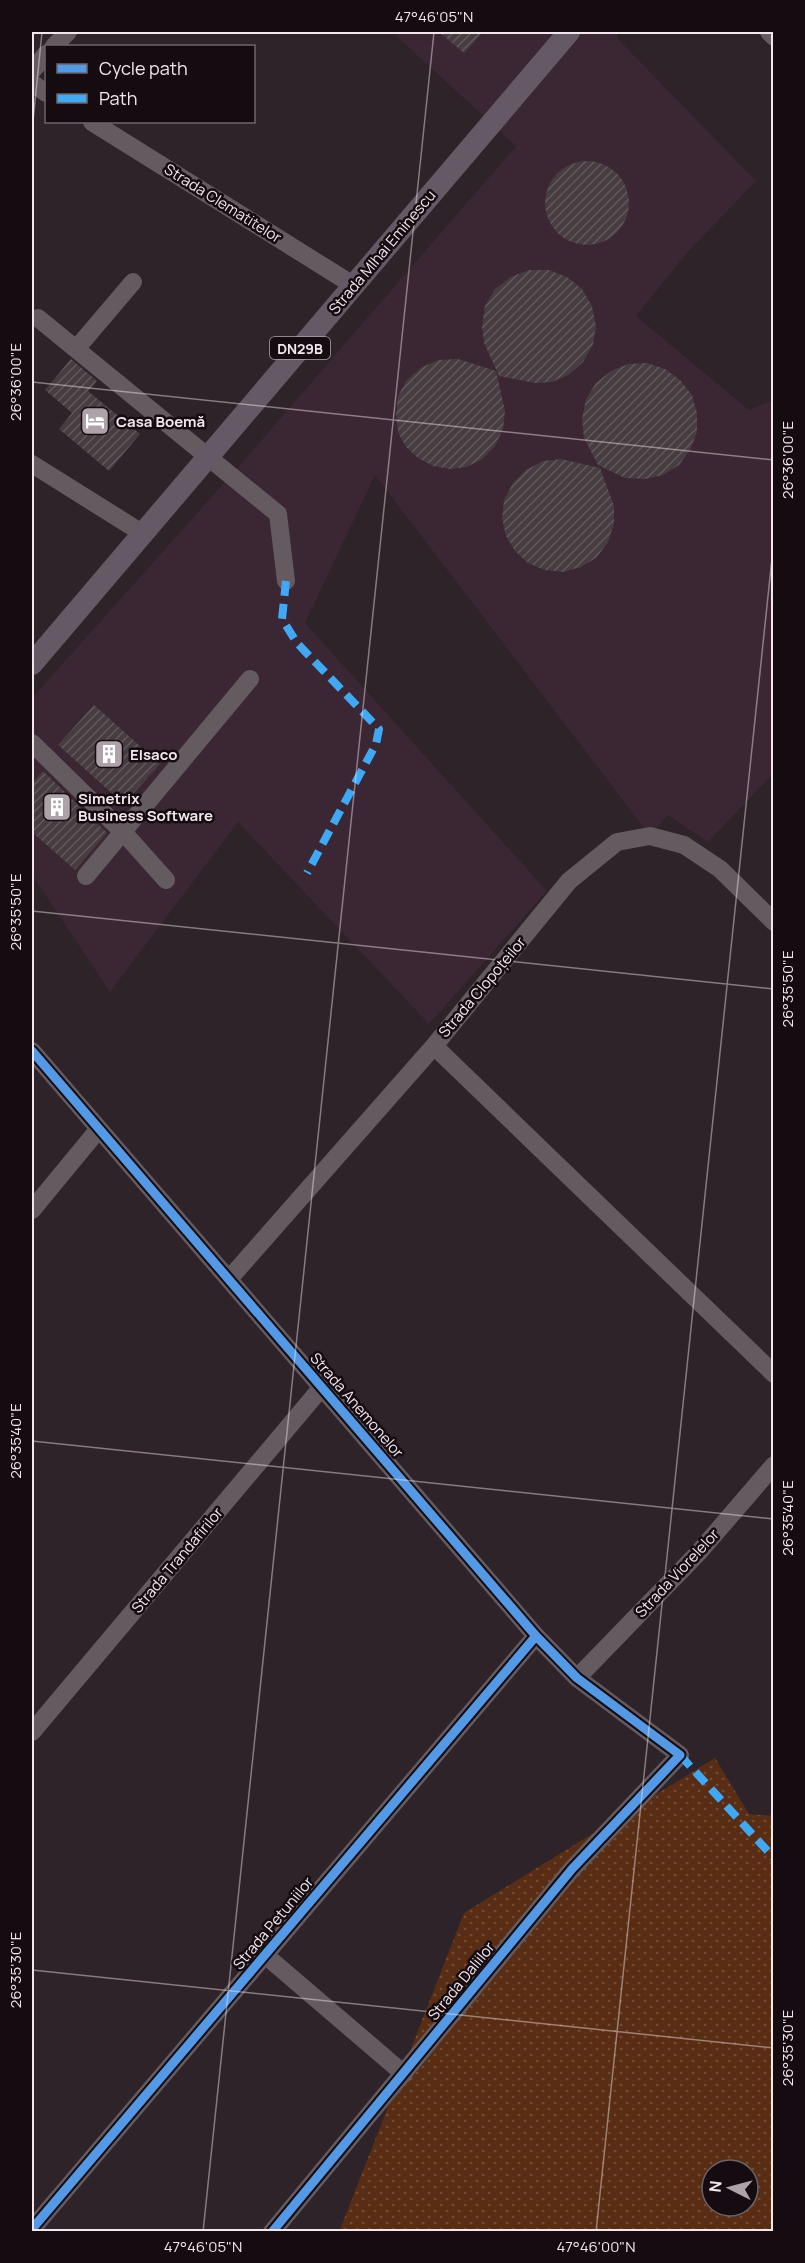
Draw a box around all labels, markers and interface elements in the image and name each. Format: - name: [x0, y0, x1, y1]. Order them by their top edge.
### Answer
- text: 47°46'05"N: [395, 6, 473, 27]
- legend: [45, 45, 255, 123]
- text: Cycle path: [99, 56, 188, 80]
- text: Path: [99, 86, 137, 110]
- street label: Strada Clematitelor: [160, 158, 286, 248]
- street label: Strada MIhai Eminescu: [324, 185, 440, 319]
- road number: DN29B: [270, 337, 330, 359]
- text: 26°36'00"E: [5, 343, 26, 421]
- hotel icon: Casa Boemă: [79, 405, 111, 437]
- place label: Casa Boemă: [116, 411, 205, 432]
- text: 26°36'00"E: [777, 421, 798, 499]
- building icon: Elsaco: [93, 738, 125, 770]
- place label: Elsaco: [130, 744, 177, 765]
- place label: Simetrix Business Software: [78, 788, 213, 826]
- building icon: Simetrix Business Software: [41, 791, 73, 823]
- text: 26°35'50"E: [5, 873, 26, 951]
- street label: Strada Clopoțeilor: [434, 932, 531, 1042]
- text: 26°35'50"E: [777, 950, 798, 1028]
- street label: Strada Anemonelor: [306, 1348, 409, 1462]
- text: 26°35'40"E: [5, 1403, 26, 1479]
- text: 26°35'40"E: [777, 1480, 798, 1556]
- street label: Strada Trandafirilor: [126, 1502, 228, 1617]
- street label: Strada Viorelelor: [630, 1524, 724, 1622]
- street label: Strada Petuniilor: [228, 1872, 318, 1974]
- text: 26°35'30"E: [5, 1932, 26, 2008]
- street label: Strada Daliilor: [423, 1937, 500, 2025]
- text: 26°35'30"E: [777, 2010, 798, 2086]
- north arrow: [700, 2158, 760, 2218]
- text: N: [704, 2180, 727, 2193]
- text: 47°46'05"N: [164, 2236, 242, 2257]
- text: 47°46'00"N: [557, 2236, 635, 2257]

